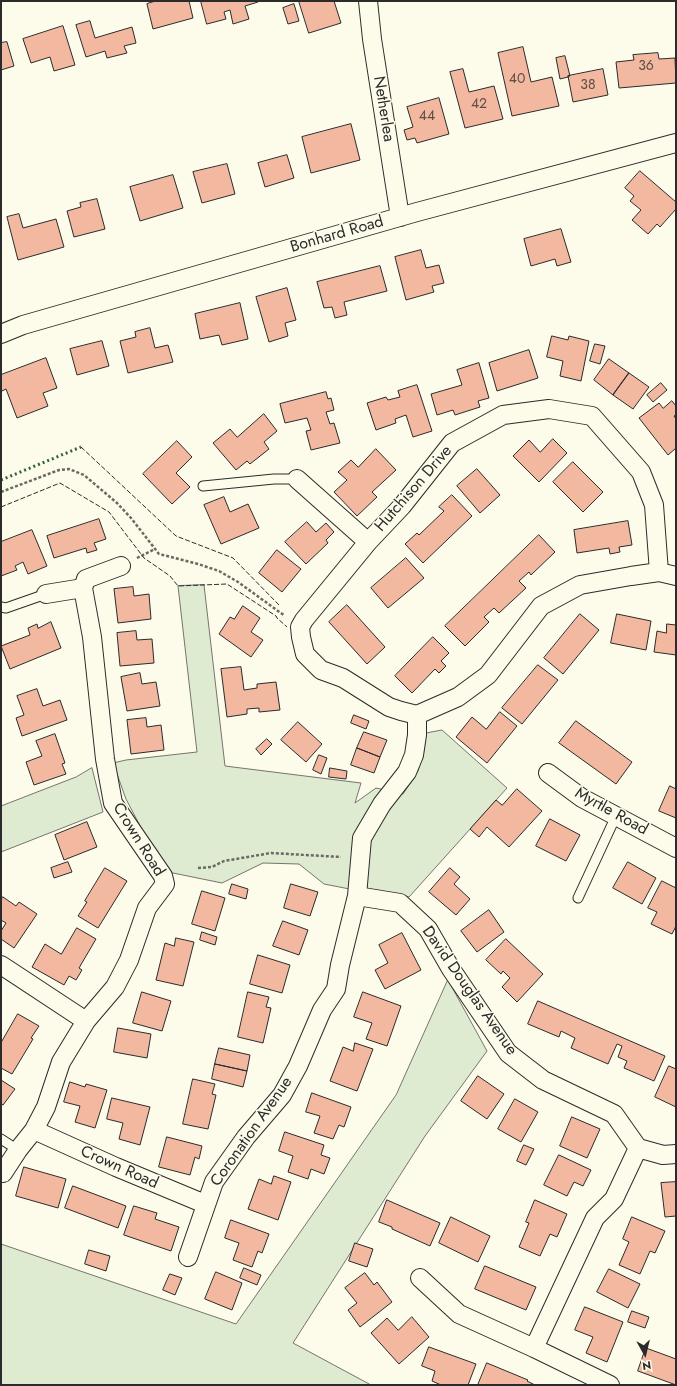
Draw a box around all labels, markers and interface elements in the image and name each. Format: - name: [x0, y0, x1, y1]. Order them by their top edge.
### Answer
- house number: 36: [638, 59, 654, 75]
- house number: 40: [509, 72, 525, 88]
- street label: Netherlea: [368, 75, 398, 143]
- house number: 38: [580, 78, 596, 94]
- house number: 42: [471, 97, 487, 113]
- house number: 44: [419, 109, 435, 125]
- street label: Bonhard Road: [288, 213, 386, 257]
- street label: Hutchison Drive: [371, 442, 457, 536]
- street label: Myrtle Road: [571, 784, 651, 840]
- street label: Crown Road: [108, 800, 168, 880]
- street label: David Douglas Avenue: [417, 923, 521, 1059]
- street label: Coronation Avenue: [207, 1073, 297, 1191]
- street label: Crown Road: [77, 1142, 161, 1194]
- north arrow: [625, 1334, 665, 1374]
- text: N: [641, 1357, 652, 1374]

